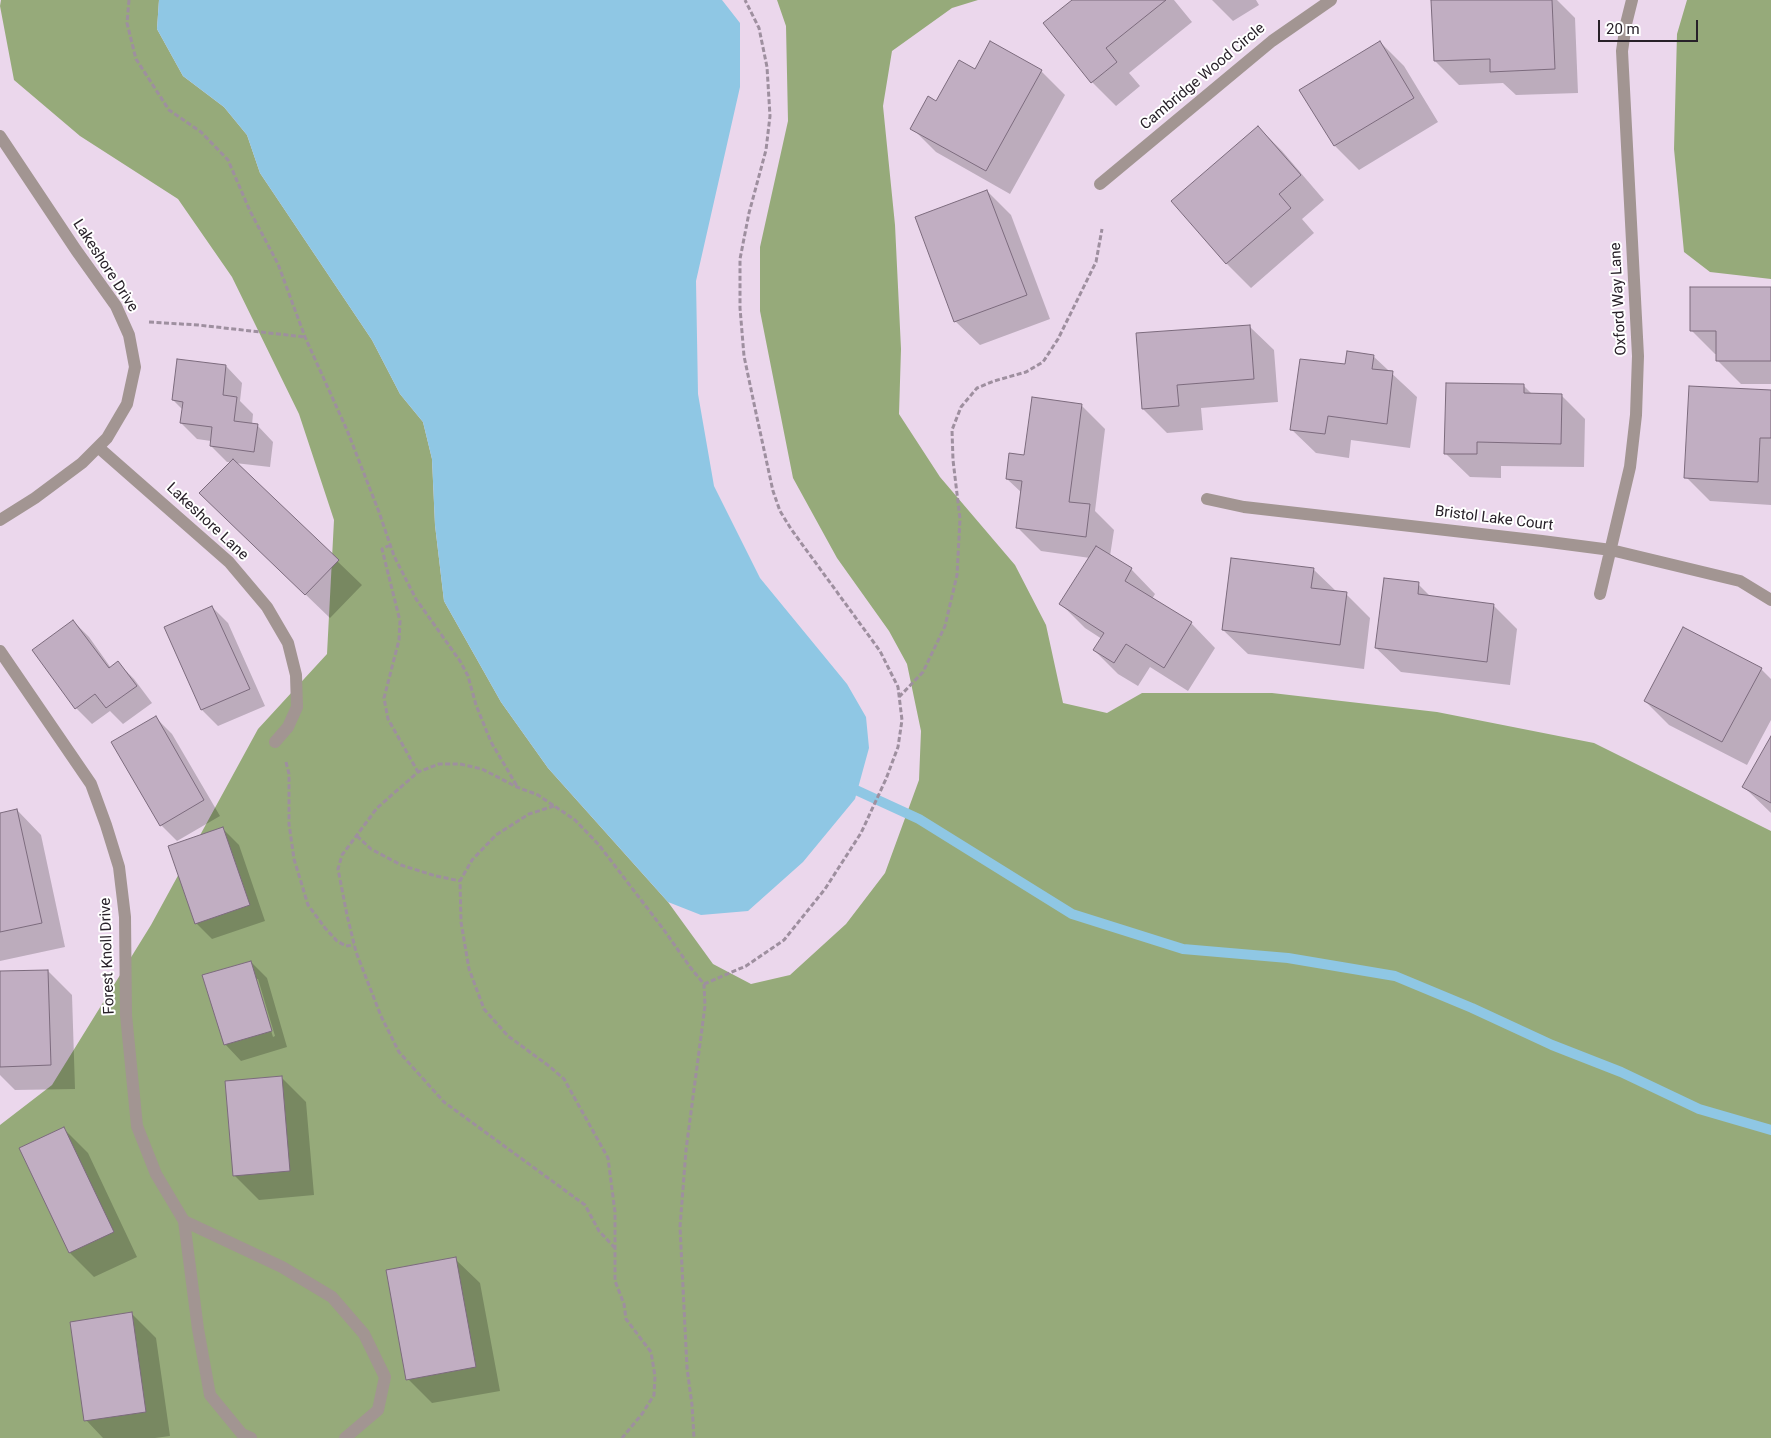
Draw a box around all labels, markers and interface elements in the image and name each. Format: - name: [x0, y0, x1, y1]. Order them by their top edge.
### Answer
- scale bar: [1601, 10, 1701, 42]
- street label: Cambridge Wood Circle: [1137, 20, 1269, 134]
- text: 20 m: [1606, 20, 1640, 38]
- street label: Lakeshore Drive: [68, 216, 142, 316]
- street label: Oxford Way Lane: [1607, 242, 1631, 356]
- street label: Lakeshore Lane: [162, 480, 252, 564]
- street label: Bristol Lake Court: [1434, 503, 1554, 535]
- street label: Forest Knoll Drive: [97, 897, 119, 1015]

